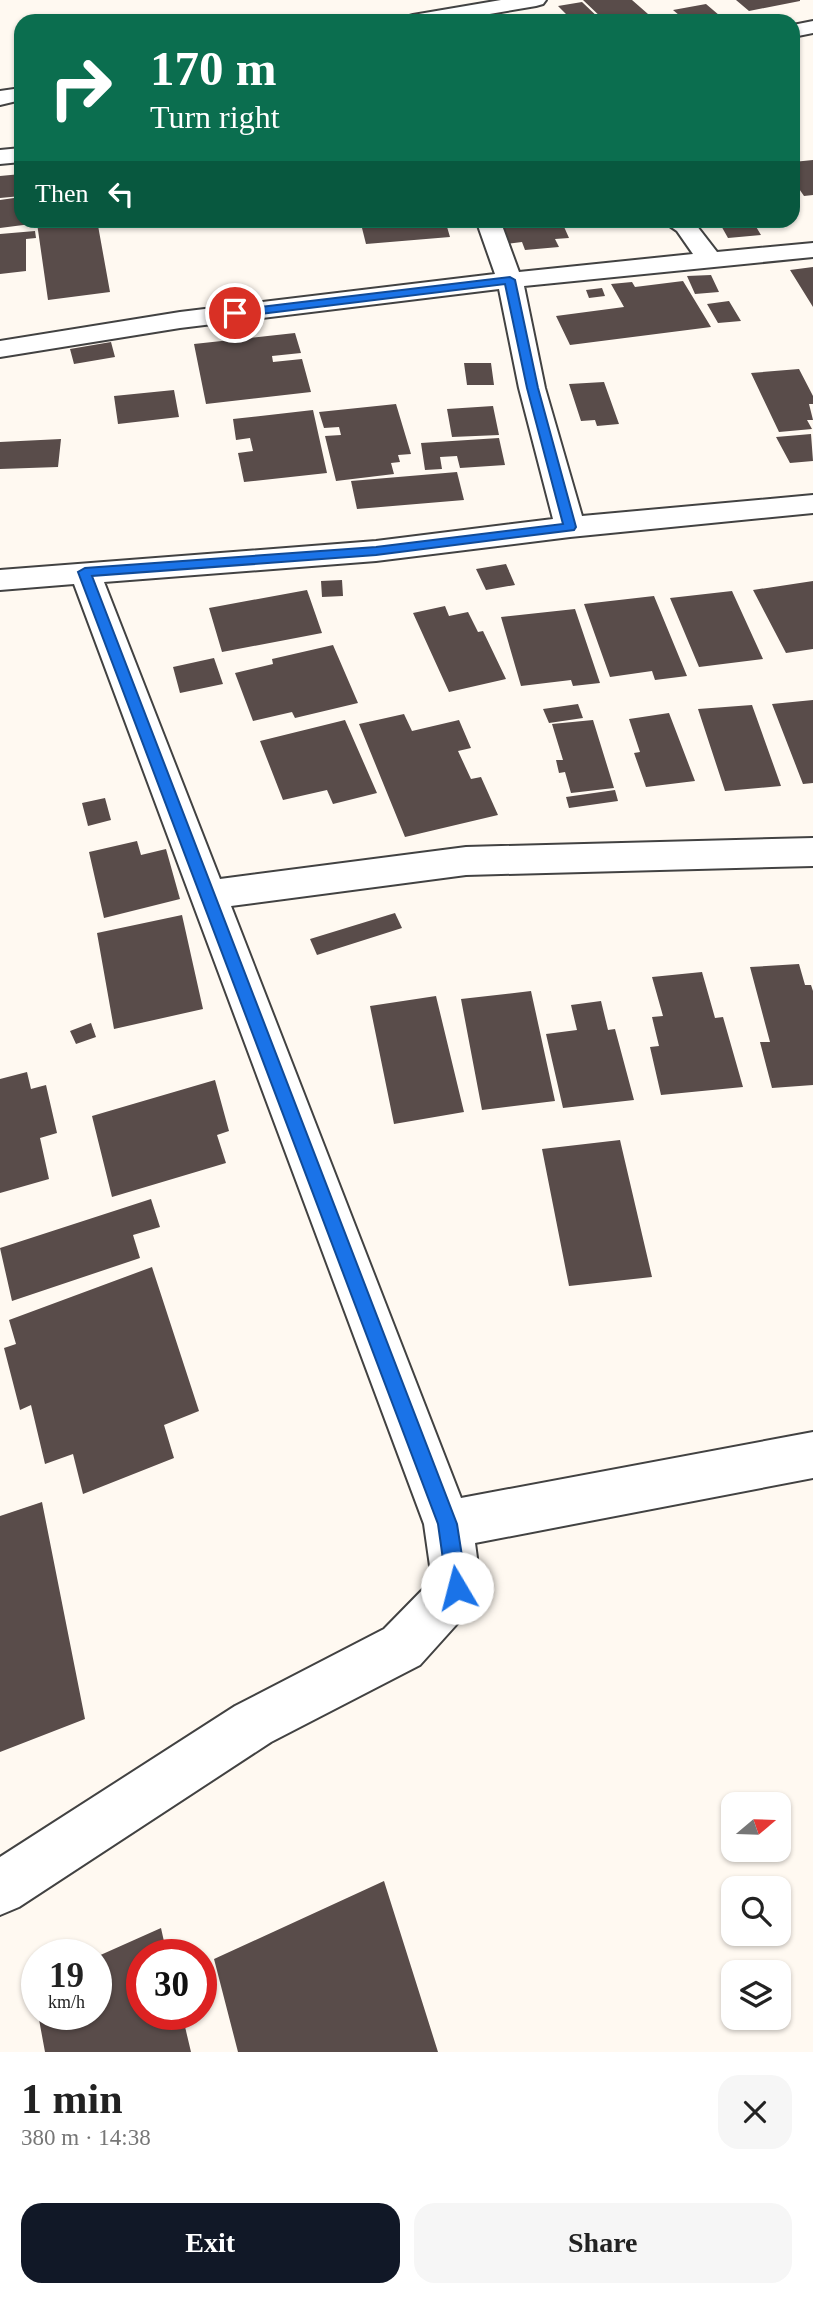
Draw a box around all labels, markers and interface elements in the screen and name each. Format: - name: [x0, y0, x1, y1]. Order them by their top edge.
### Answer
- text: 170 m: [150, 41, 277, 96]
- icon: right: [35, 42, 126, 133]
- text: Turn right: [150, 99, 280, 135]
- icon: left: [102, 175, 140, 213]
- text: Then: [35, 179, 88, 208]
- pin: [205, 283, 265, 343]
- icon: arrive: [216, 294, 254, 332]
- position arrow: [420, 1551, 494, 1625]
- north arrow: [721, 1792, 791, 1862]
- map controls: [721, 1792, 791, 2030]
- button: search: [721, 1876, 791, 1946]
- speed limit sign: 30: [126, 1939, 217, 2030]
- text: 19: [49, 1956, 84, 1995]
- button: layers: [721, 1960, 791, 2030]
- text: km/h: [48, 1992, 85, 2012]
- button: close: [718, 2075, 792, 2149]
- text: 1 min: [21, 2076, 123, 2122]
- text: 380 m · 14:38: [21, 2125, 151, 2150]
- button: Exit: [21, 2203, 400, 2283]
- button: Share: [414, 2203, 792, 2283]

